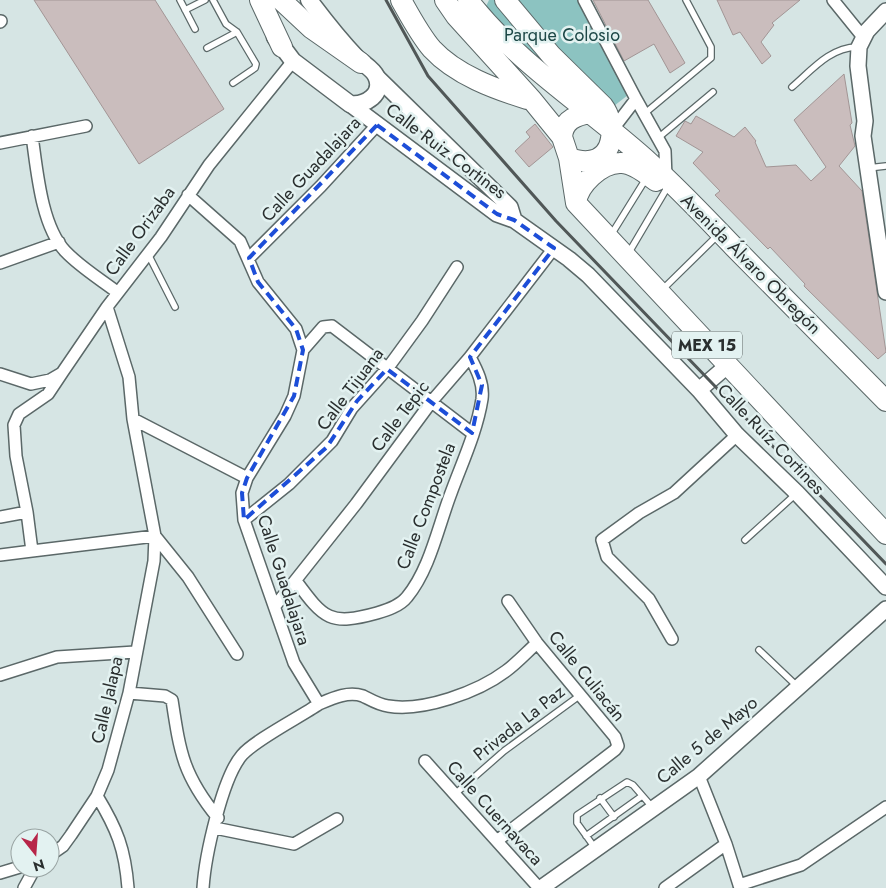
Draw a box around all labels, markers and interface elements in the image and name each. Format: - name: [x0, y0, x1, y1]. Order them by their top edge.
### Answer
- park label: Parque Colosio: [504, 22, 620, 48]
- street label: Calle Ruiz Cortines: [380, 97, 512, 205]
- street label: Calle Guadalajara: [255, 111, 367, 227]
- street label: Calle Orizaba: [99, 181, 181, 281]
- street label: Avenida Álvaro Obregón: [675, 188, 827, 340]
- road number: MEX 15: [672, 332, 742, 358]
- street label: Calle Tijuana: [310, 342, 390, 436]
- street label: Calle Tepic: [365, 375, 435, 457]
- street label: Calle Ruíz Cortines: [711, 378, 831, 500]
- street label: Calle Compostela: [390, 439, 462, 573]
- street label: Calle Guadalajara: [251, 511, 317, 649]
- street label: Calle Culiacán: [542, 625, 632, 727]
- street label: Calle Jalapa: [84, 654, 130, 746]
- street label: Privada La Paz: [468, 679, 571, 767]
- street label: Calle 5 de Mayo: [651, 690, 763, 790]
- street label: Calle Cuernavaca: [441, 755, 549, 871]
- north arrow: [10, 828, 60, 878]
- text: N: [31, 854, 47, 877]

